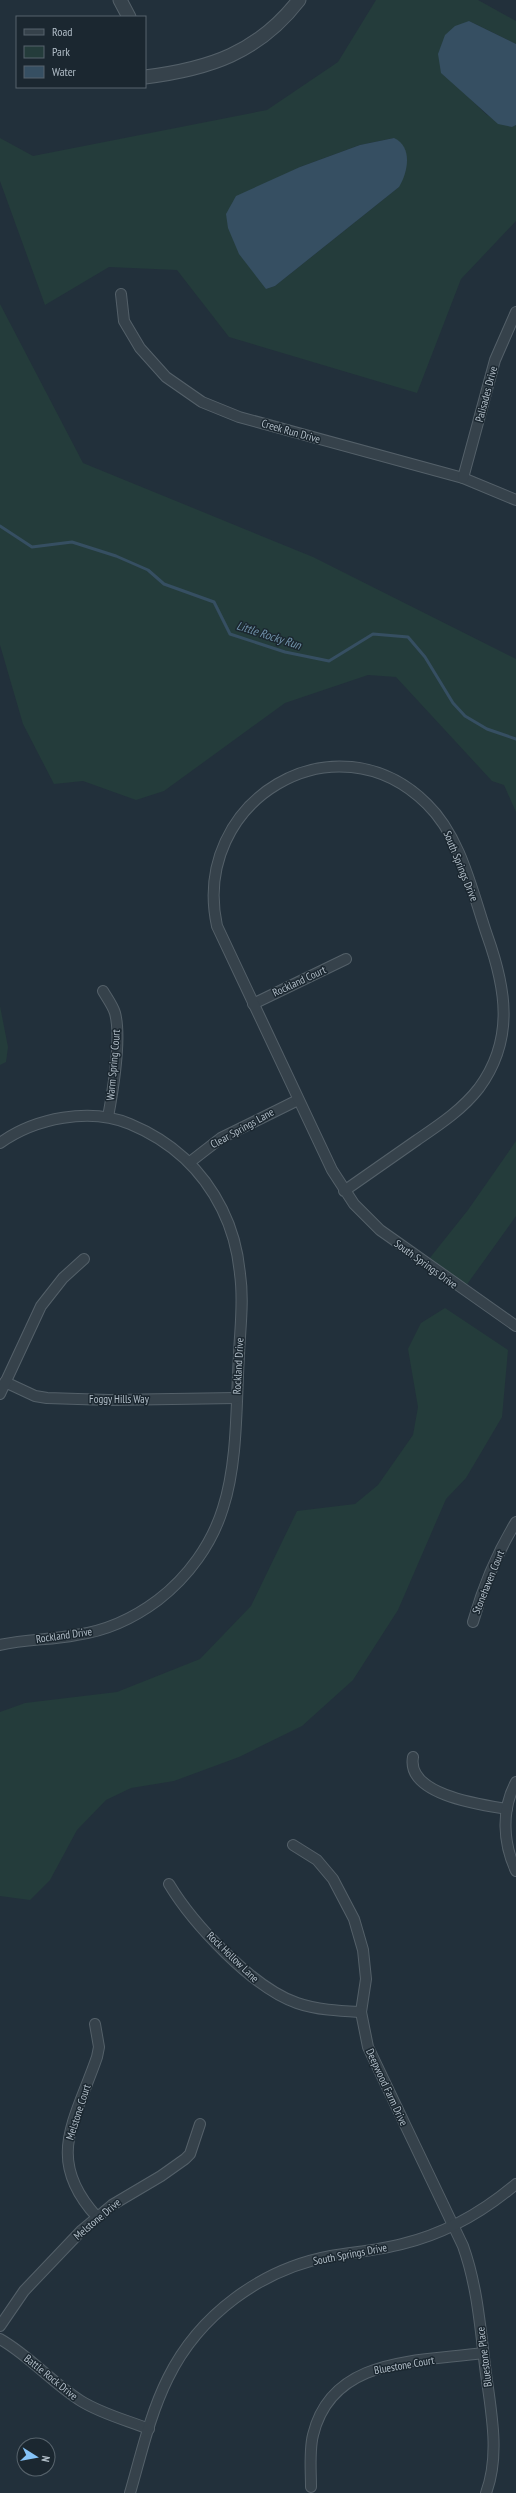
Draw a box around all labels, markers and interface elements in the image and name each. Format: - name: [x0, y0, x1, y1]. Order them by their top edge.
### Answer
- legend: [16, 16, 146, 88]
- text: Road: [52, 24, 72, 39]
- text: Park: [52, 44, 70, 59]
- text: Water: [52, 64, 77, 79]
- street label: Palisades Drive: [472, 364, 500, 424]
- street label: Creek Run Drive: [260, 416, 322, 446]
- water label: Little Rocky Run: [235, 618, 304, 653]
- street label: South Springs Drive: [440, 829, 482, 904]
- street label: Rockland Court: [270, 963, 328, 999]
- street label: Warm Spring Court: [103, 1029, 123, 1101]
- street label: Clear Springs Lane: [208, 1105, 277, 1151]
- street label: South Springs Drive: [392, 1236, 461, 1292]
- street label: Rockland Drive: [230, 1337, 246, 1395]
- street label: Foggy Hills Way: [89, 1392, 150, 1406]
- street label: Stonehaven Court: [469, 1548, 507, 1616]
- street label: Rockland Drive: [35, 1624, 93, 1646]
- street label: Rock Hollow Lane: [204, 1929, 262, 1986]
- street label: Deepwood Farm Drive: [363, 2046, 411, 2128]
- street label: Melstone Court: [62, 2082, 94, 2142]
- street label: Melstone Drive: [71, 2195, 124, 2243]
- street label: South Springs Drive: [312, 2240, 389, 2268]
- street label: Bluestone Place: [473, 2326, 495, 2388]
- street label: Battle Rock Drive: [21, 2351, 81, 2403]
- street label: Bluestone Court: [373, 2353, 435, 2377]
- north arrow: [16, 2437, 56, 2477]
- text: N: [38, 2455, 53, 2463]

